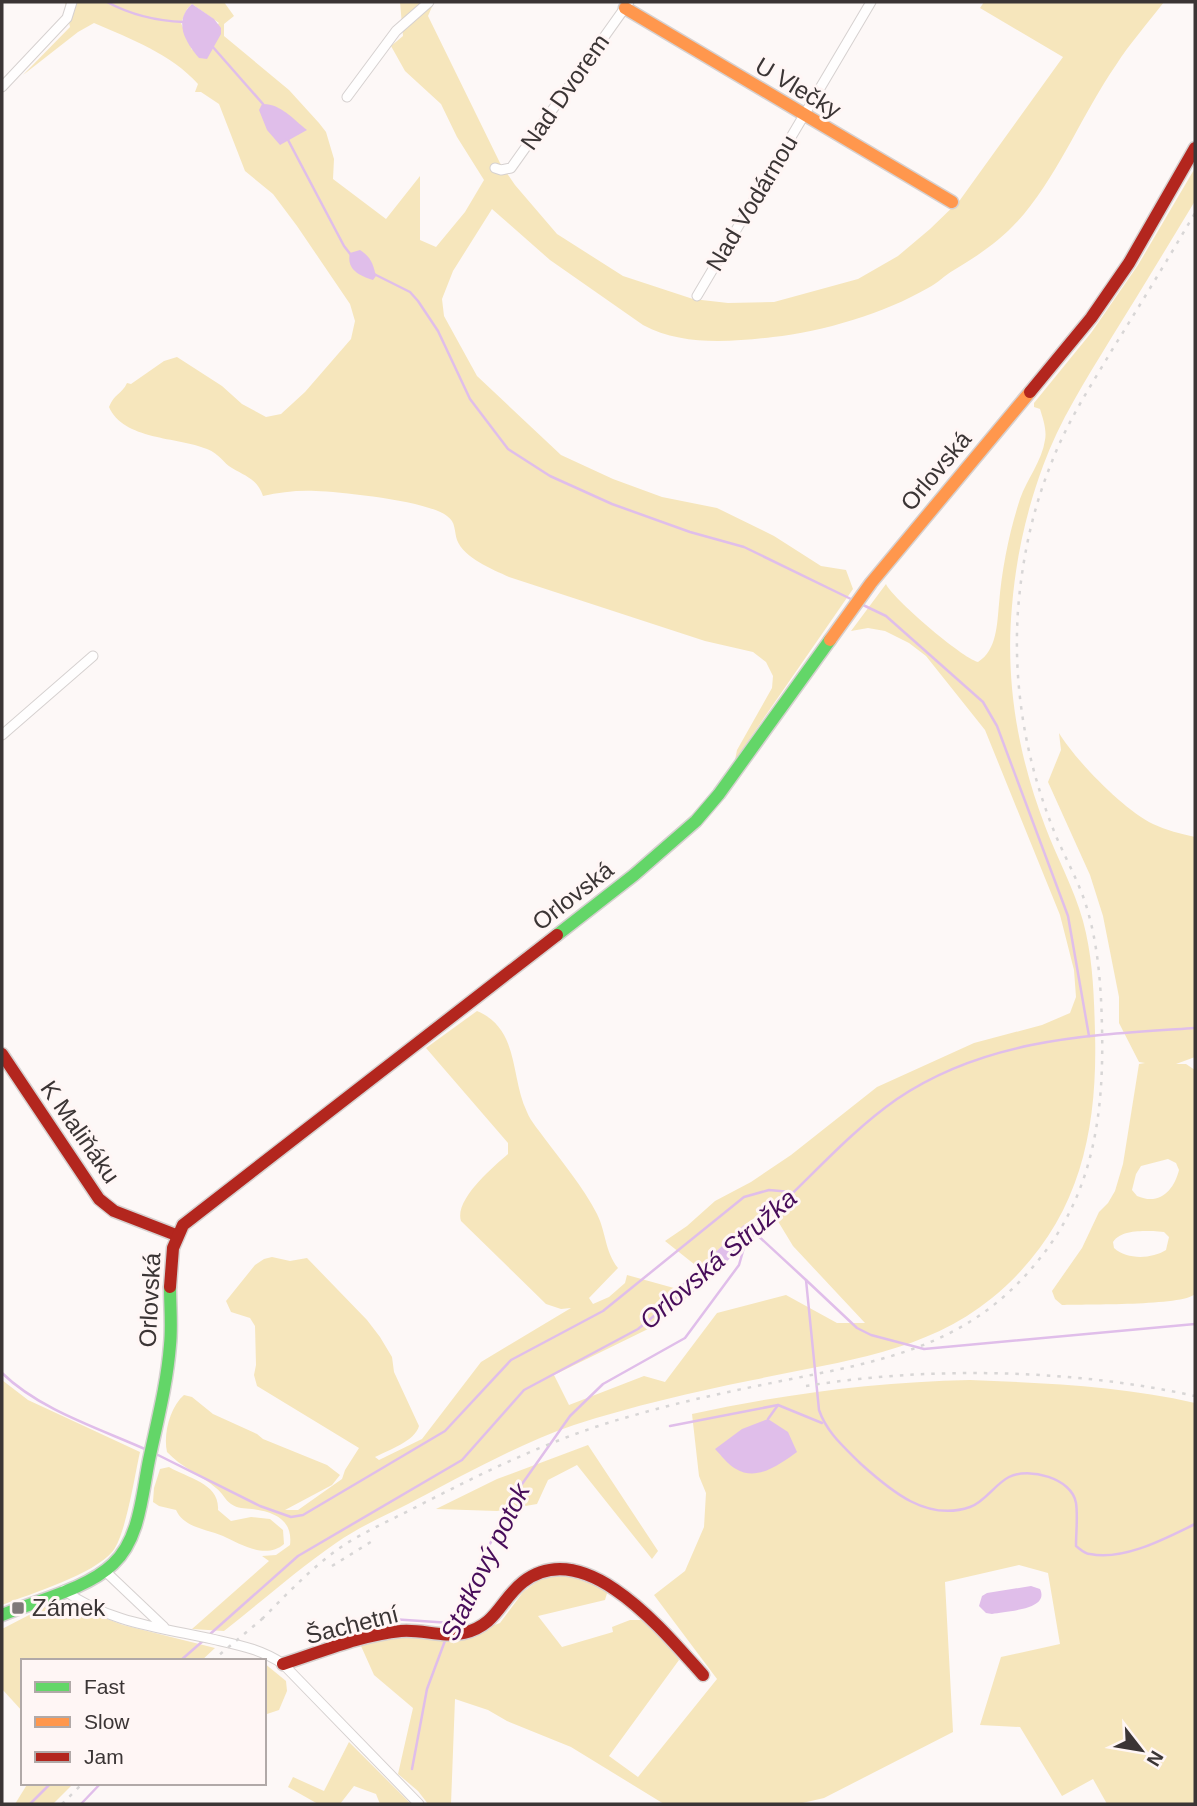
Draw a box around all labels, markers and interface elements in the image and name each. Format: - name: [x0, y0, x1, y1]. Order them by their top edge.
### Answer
- street label: Nad Dvorem: [515, 29, 614, 155]
- street label: U Vlečky: [751, 52, 846, 124]
- street label: Nad Vodárnou: [700, 130, 803, 275]
- street label: Orlovská: [895, 425, 977, 516]
- street label: Orlovská: [527, 855, 619, 935]
- street label: K Maliňáku: [35, 1075, 126, 1188]
- water label: Orlovská Stružka: [633, 1183, 803, 1335]
- street label: Orlovská: [134, 1251, 165, 1348]
- water label: Statkový potok: [434, 1477, 537, 1645]
- place label: Zámek: [32, 1594, 106, 1621]
- marker: Zámek: [10, 1600, 26, 1616]
- street label: Šachetní: [303, 1600, 401, 1649]
- legend: [21, 1659, 266, 1785]
- text: Fast: [84, 1675, 125, 1698]
- text: Slow: [84, 1710, 130, 1733]
- north arrow: [1106, 1715, 1176, 1785]
- text: Jam: [84, 1745, 124, 1768]
- text: N: [1143, 1747, 1168, 1770]

